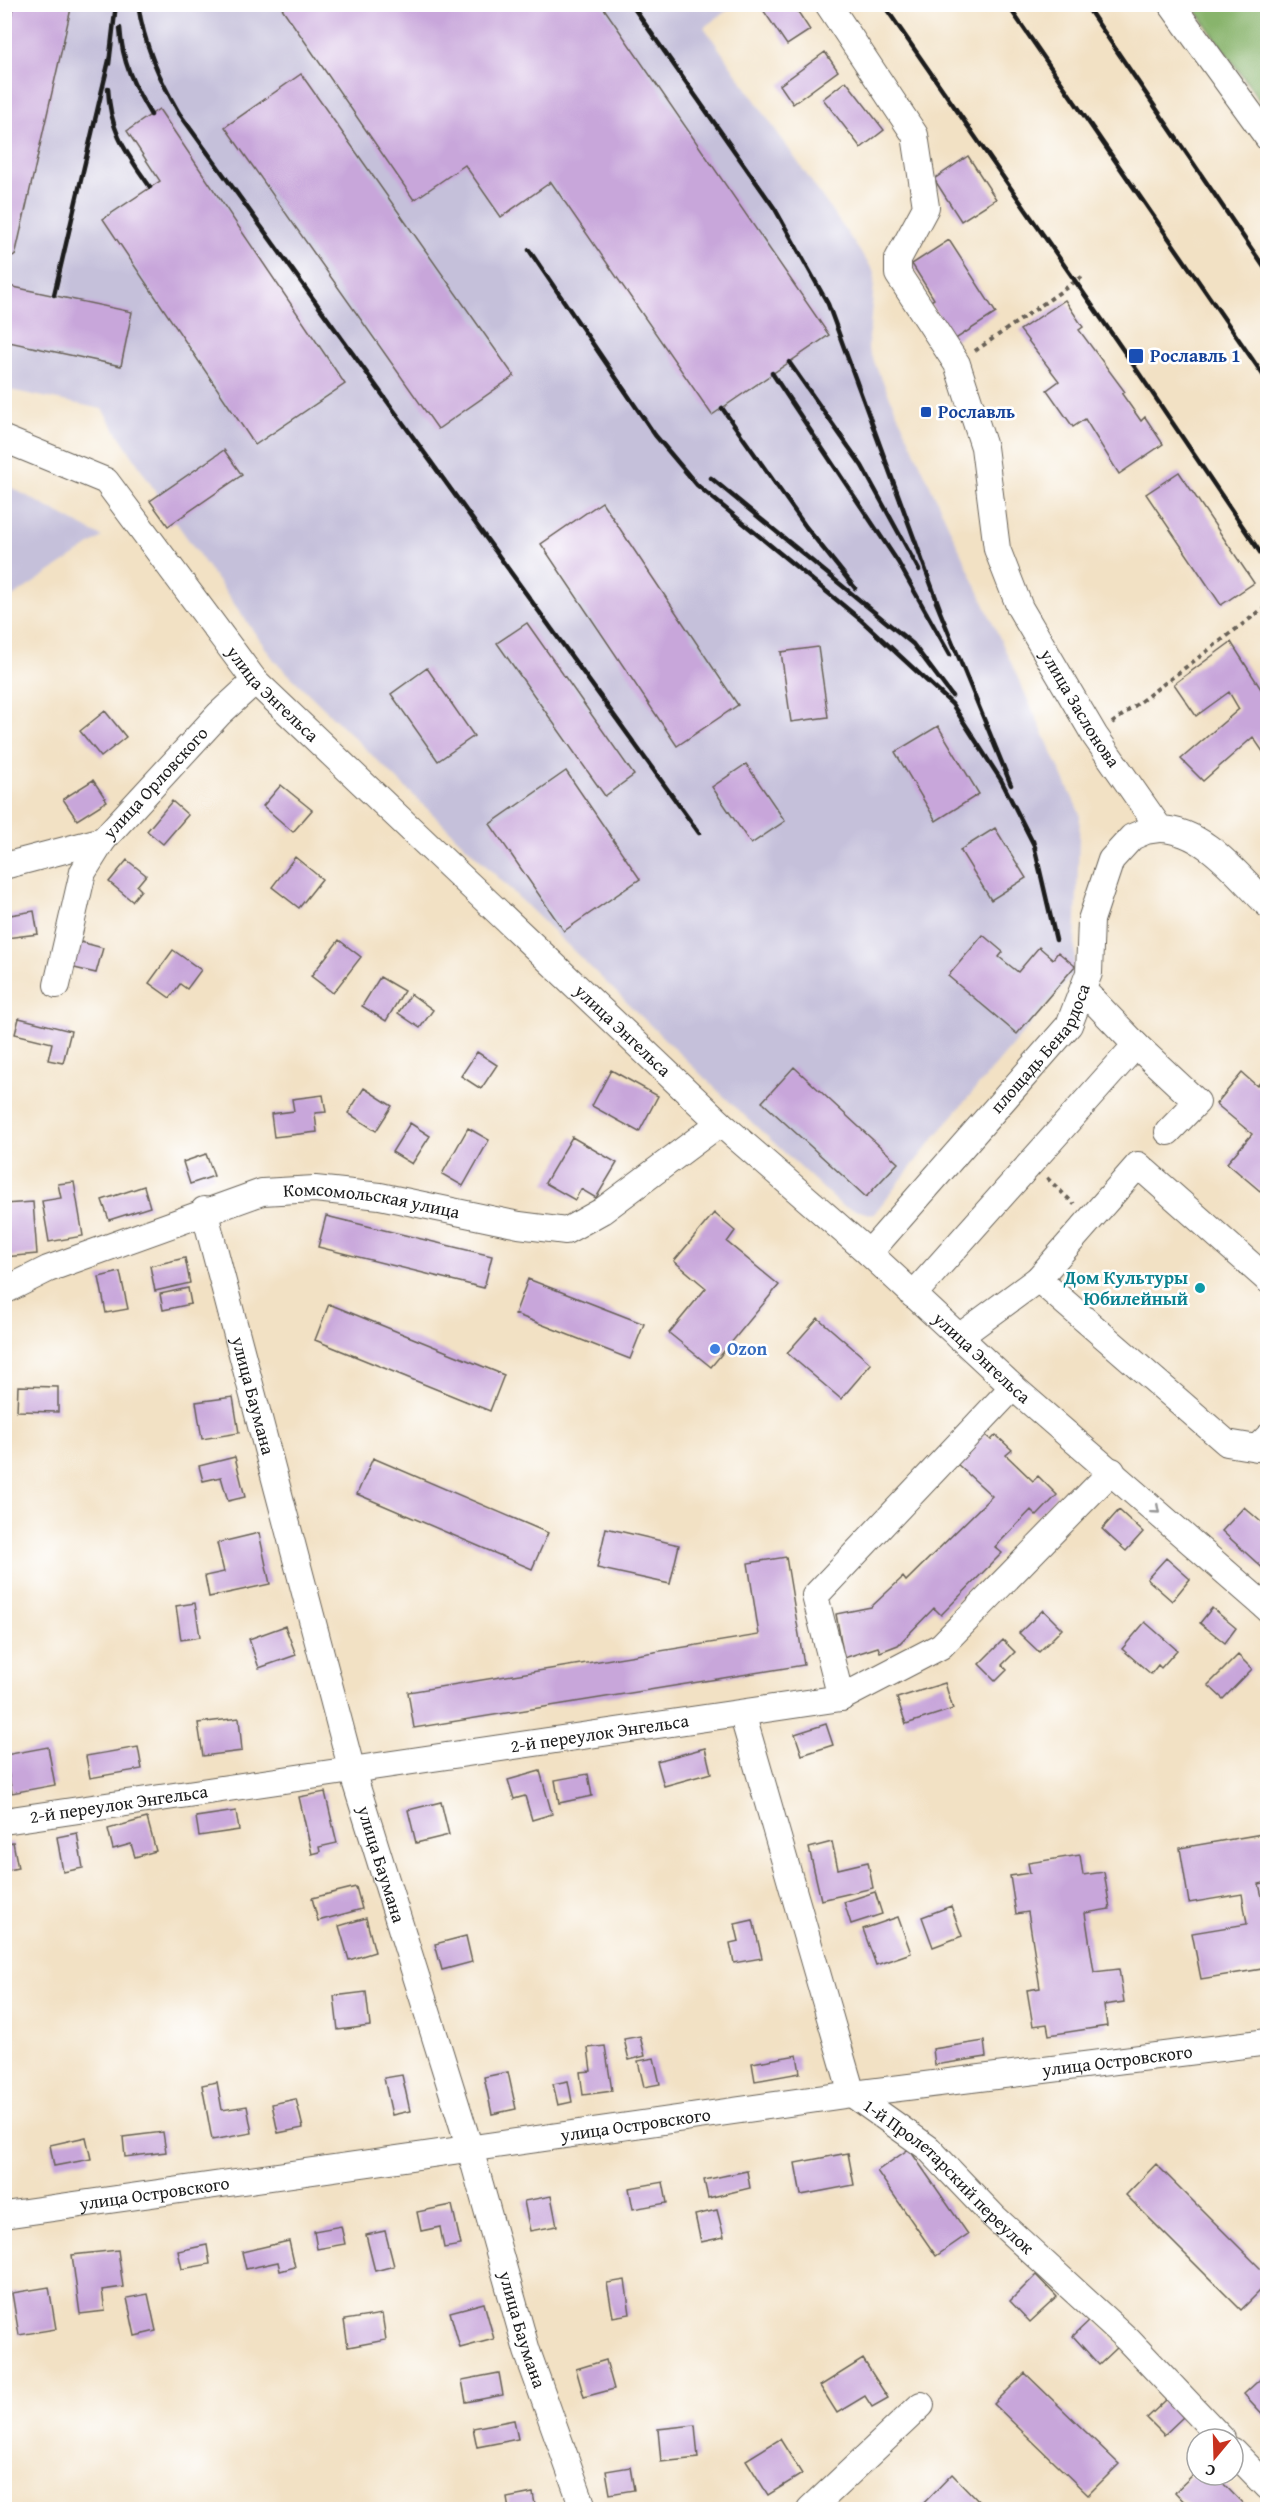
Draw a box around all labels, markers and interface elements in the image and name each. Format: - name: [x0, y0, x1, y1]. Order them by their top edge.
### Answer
- place label: Рославль 1: [1150, 342, 1241, 369]
- marker: Рославль 1: [1127, 347, 1145, 365]
- place label: Рославль: [938, 398, 1015, 425]
- marker: Рославль: [919, 405, 933, 419]
- street label: улица Энгельса: [220, 639, 325, 748]
- street label: улица Заслонова: [1033, 643, 1127, 773]
- street label: улица Орловского: [96, 720, 214, 846]
- street label: улица Энгельса: [568, 977, 678, 1083]
- street label: площадь Бенардоса: [983, 979, 1097, 1119]
- street label: Комсомольская улица: [282, 1175, 463, 1225]
- place label: Дом Культуры Юбилейный: [1063, 1264, 1188, 1312]
- marker: Дом Культуры Юбилейный: [1193, 1281, 1207, 1295]
- street label: улица Энгельса: [927, 1305, 1037, 1410]
- street label: улица Баумана: [225, 1333, 282, 1458]
- place label: Ozon: [727, 1335, 767, 1362]
- marker: Ozon: [708, 1342, 722, 1356]
- one-way arrow: [1149, 1503, 1159, 1514]
- street label: 2-й переулок Энгельса: [509, 1706, 691, 1759]
- street label: 2-й переулок Энгельса: [28, 1777, 210, 1830]
- street label: улица Баумана: [350, 1801, 413, 1926]
- street label: улица Островского: [1040, 2038, 1194, 2083]
- street label: 1-й Пролетарский переулок: [858, 2092, 1041, 2261]
- street label: улица Островского: [558, 2100, 712, 2149]
- street label: улица Островского: [77, 2169, 231, 2217]
- street label: улица Баумана: [492, 2267, 553, 2392]
- north arrow: [1185, 2427, 1245, 2487]
- text: С: [1202, 2458, 1218, 2484]

